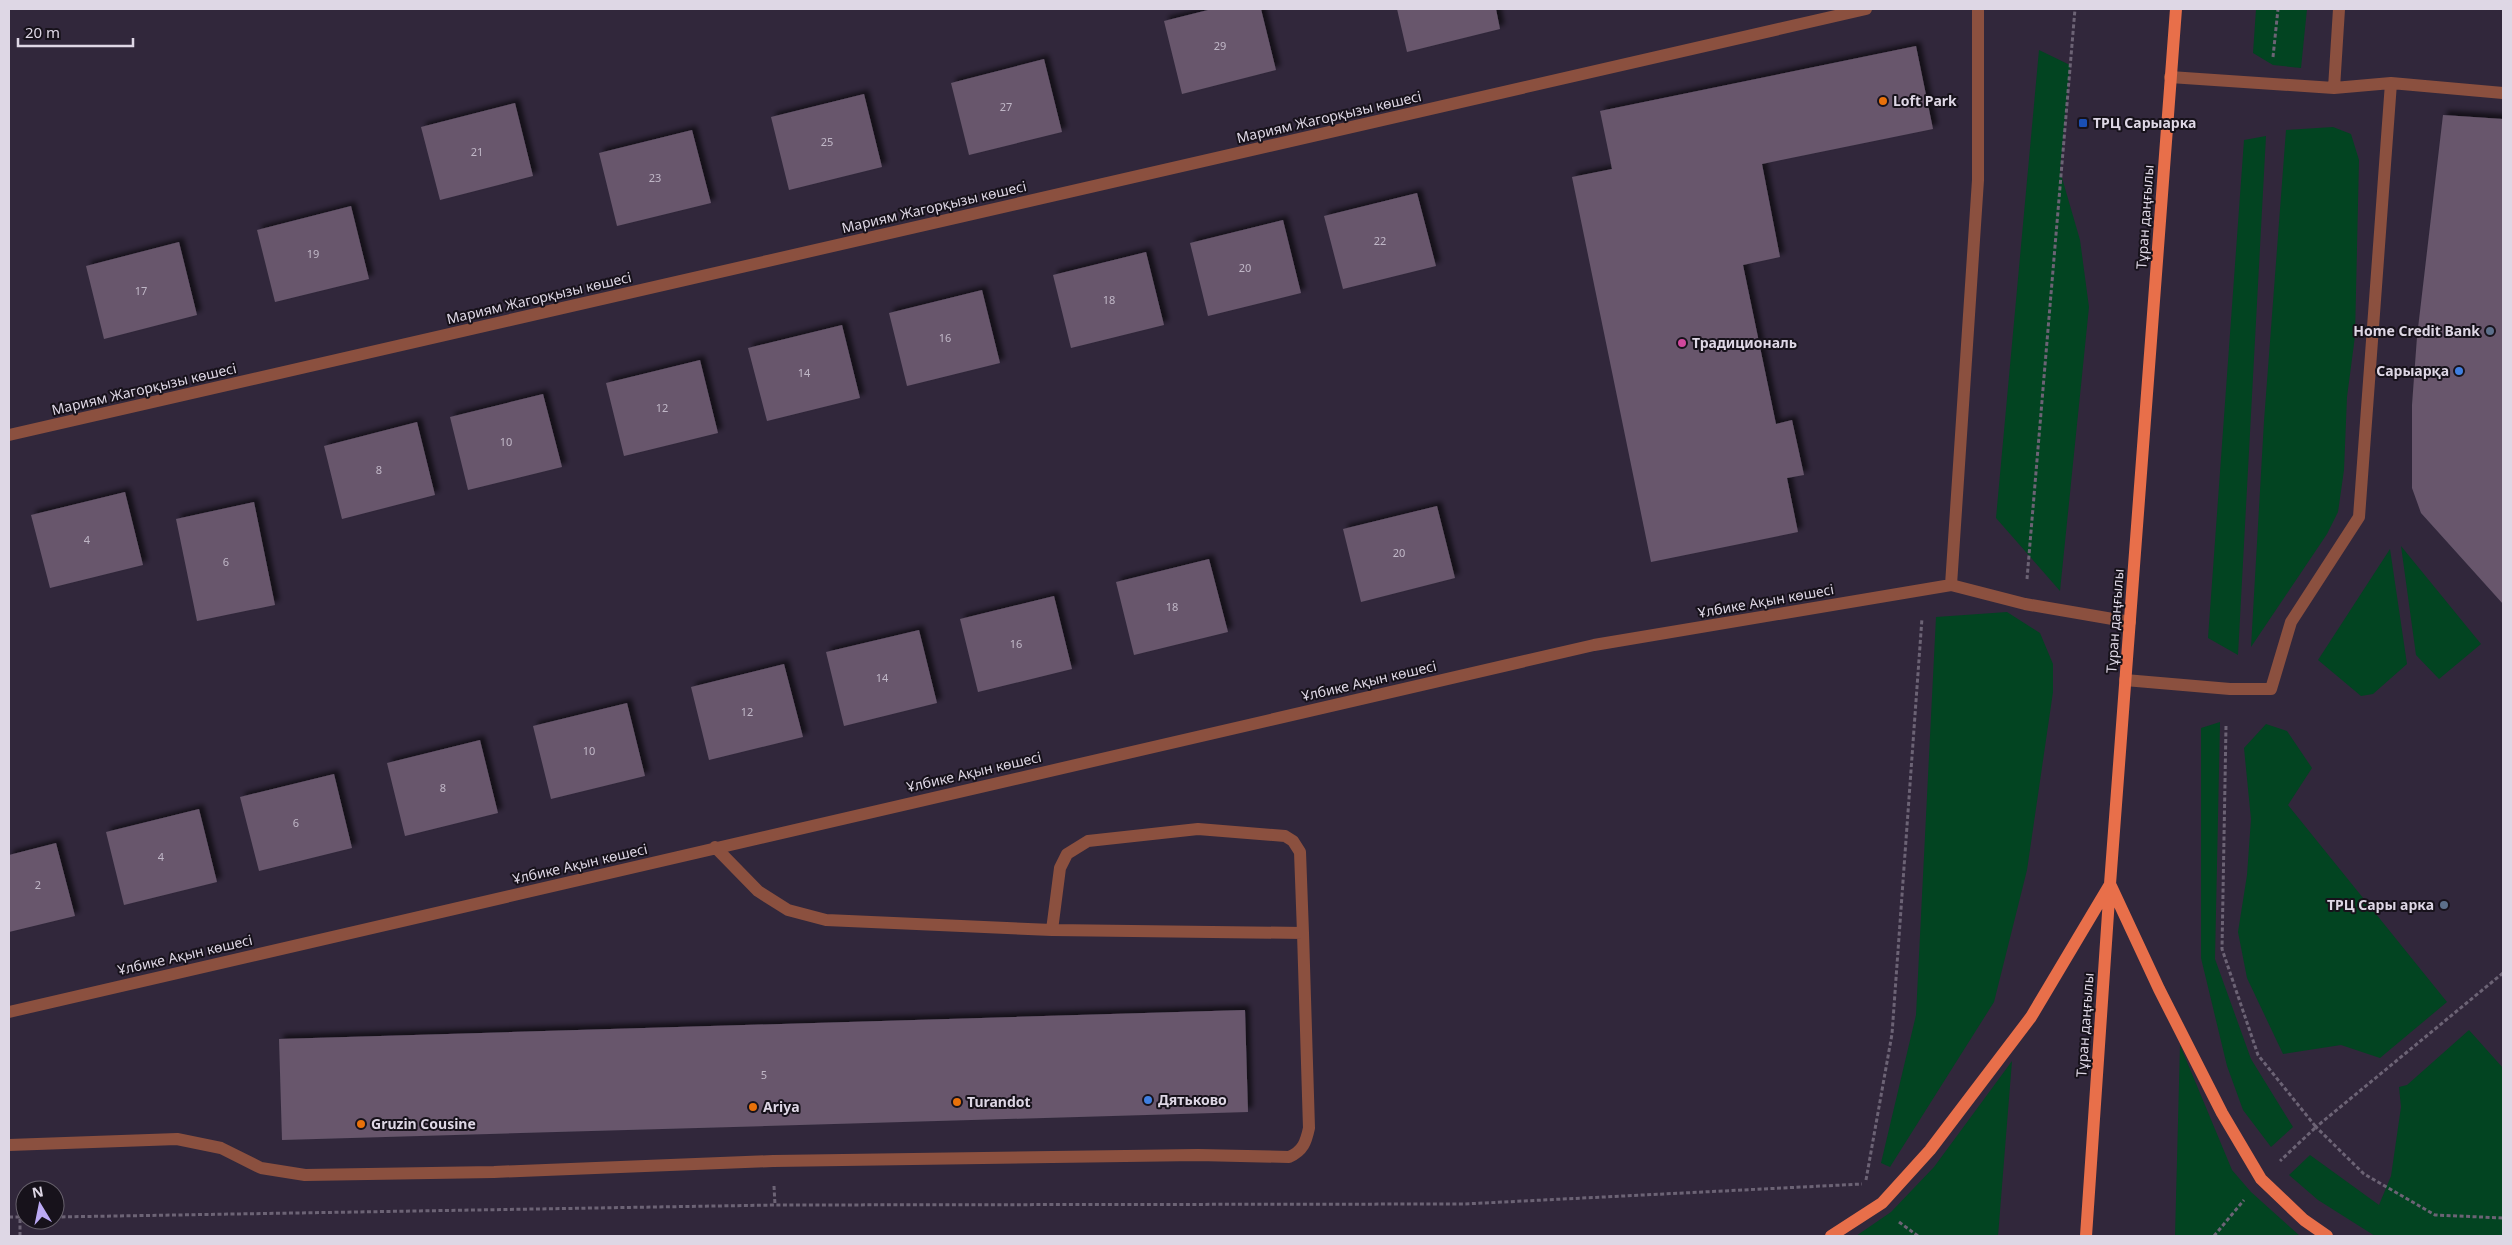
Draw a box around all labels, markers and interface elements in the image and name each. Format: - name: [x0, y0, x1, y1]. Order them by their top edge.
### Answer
- scale bar: [18, 15, 132, 47]
- text: 20 m: [25, 22, 60, 42]
- house number: 29: [1214, 38, 1226, 53]
- street label: Мариям Жагорқызы көшесі: [1235, 86, 1423, 147]
- place label: Loft Park: [1893, 91, 1957, 110]
- marker: Loft Park: [1877, 95, 1889, 107]
- house number: 27: [1000, 99, 1012, 114]
- place label: ТРЦ Сарыарка: [2093, 113, 2196, 132]
- marker: ТРЦ Сарыарка: [2077, 117, 2089, 129]
- house number: 25: [821, 134, 833, 149]
- house number: 21: [471, 144, 483, 159]
- street label: Тұран даңғылы: [2131, 164, 2158, 270]
- house number: 23: [649, 170, 661, 185]
- street label: Мариям Жагорқызы көшесі: [840, 176, 1028, 237]
- house number: 22: [1374, 233, 1386, 248]
- house number: 19: [307, 246, 319, 261]
- house number: 20: [1239, 260, 1251, 275]
- street label: Мариям Жагорқызы көшесі: [445, 267, 633, 328]
- house number: 17: [135, 283, 147, 298]
- house number: 18: [1103, 292, 1115, 307]
- place label: Home Credit Bank: [2353, 321, 2480, 340]
- marker: Home Credit Bank: [2484, 325, 2496, 337]
- house number: 16: [939, 330, 951, 345]
- place label: Традициональ: [1692, 333, 1797, 352]
- marker: Традициональ: [1676, 337, 1688, 349]
- street label: Мариям Жагорқызы көшесі: [50, 358, 238, 419]
- place label: Сарыарқа: [2376, 361, 2449, 380]
- house number: 14: [798, 365, 811, 380]
- marker: Сарыарқа: [2453, 365, 2465, 377]
- house number: 12: [656, 400, 668, 415]
- house number: 10: [500, 434, 512, 449]
- house number: 8: [376, 462, 382, 477]
- house number: 4: [84, 532, 91, 547]
- house number: 20: [1393, 545, 1405, 560]
- house number: 6: [223, 554, 229, 569]
- street label: Тұран даңғылы: [2101, 568, 2128, 674]
- street label: Ұлбике Ақын көшесі: [1696, 579, 1835, 622]
- house number: 18: [1166, 599, 1178, 614]
- house number: 16: [1010, 636, 1022, 651]
- street label: Ұлбике Ақын көшесі: [1300, 656, 1438, 705]
- house number: 14: [876, 670, 889, 685]
- house number: 12: [741, 704, 753, 719]
- house number: 10: [583, 743, 595, 758]
- street label: Ұлбике Ақын көшесі: [905, 747, 1043, 796]
- house number: 8: [440, 780, 446, 795]
- house number: 6: [293, 815, 299, 830]
- street label: Ұлбике Ақын көшесі: [511, 839, 649, 888]
- house number: 4: [158, 849, 165, 864]
- house number: 2: [35, 877, 41, 892]
- place label: ТРЦ Сары арка: [2327, 895, 2434, 914]
- marker: ТРЦ Сары арка: [2438, 899, 2450, 911]
- street label: Ұлбике Ақын көшесі: [116, 930, 254, 979]
- street label: Тұран даңғылы: [2071, 972, 2098, 1078]
- house number: 5: [761, 1067, 767, 1082]
- place label: Дятьково: [1158, 1090, 1227, 1109]
- place label: Turandot: [967, 1092, 1031, 1111]
- marker: Дятьково: [1142, 1094, 1154, 1106]
- marker: Turandot: [951, 1096, 963, 1108]
- place label: Ariya: [763, 1097, 800, 1116]
- marker: Ariya: [747, 1101, 759, 1113]
- place label: Gruzin Cousine: [371, 1114, 476, 1133]
- marker: Gruzin Cousine: [355, 1118, 367, 1130]
- north arrow: [15, 1180, 65, 1230]
- text: N: [30, 1181, 45, 1202]

